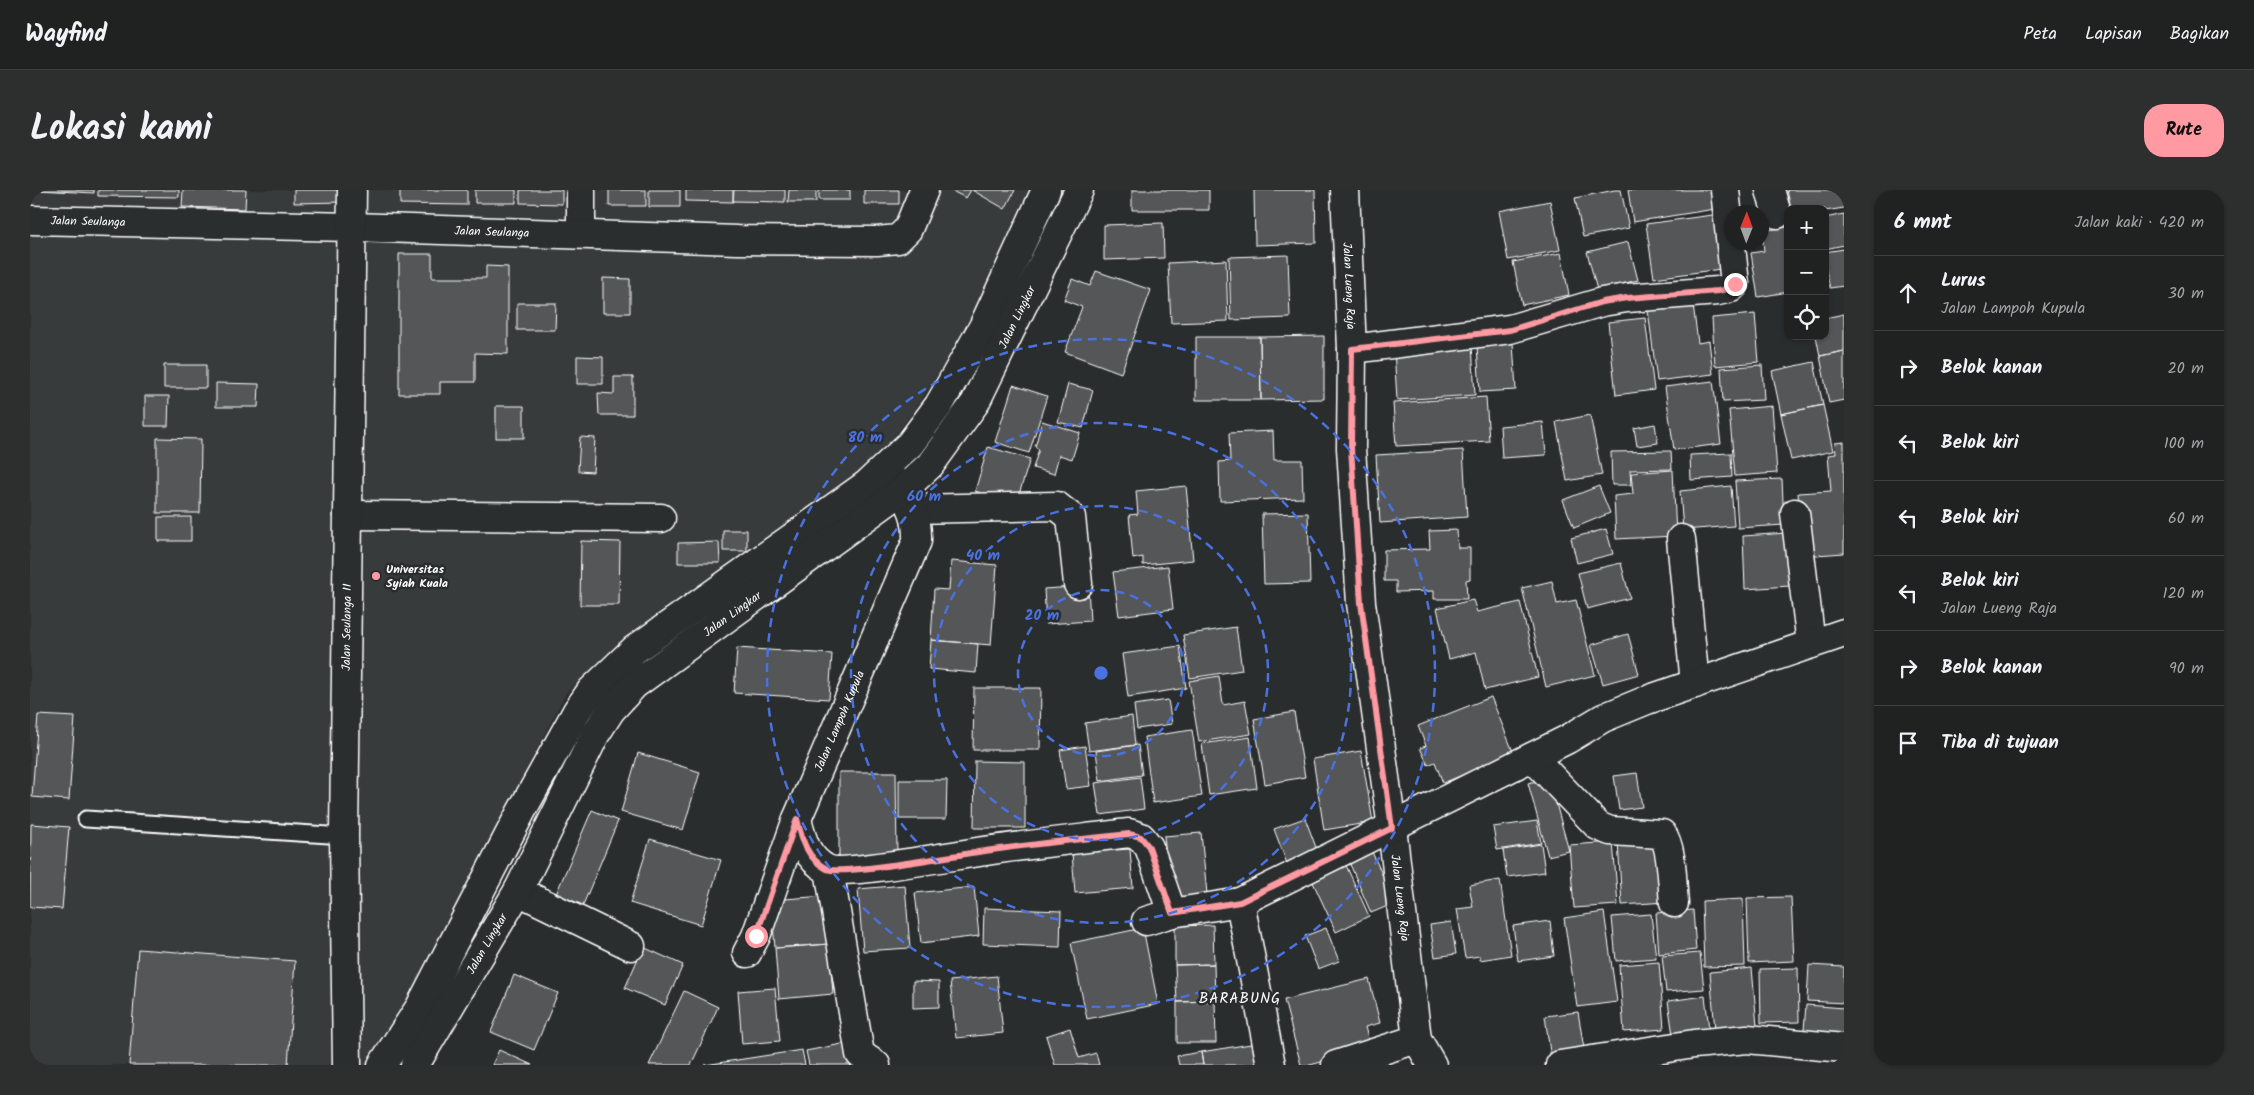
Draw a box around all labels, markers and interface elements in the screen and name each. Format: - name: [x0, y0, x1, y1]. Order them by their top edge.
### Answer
- text: Wayfind: [25, 15, 107, 54]
- text: Peta: [2024, 20, 2057, 49]
- text: Lapisan: [2085, 20, 2142, 49]
- text: Bagikan: [2170, 20, 2229, 49]
- text: Lokasi kami: [30, 102, 212, 158]
- button: Rute: [2144, 104, 2224, 157]
- north arrow: [1724, 205, 1769, 250]
- map controls: [1784, 205, 1829, 340]
- button: +: [1784, 205, 1829, 250]
- text: 6 mnt: [1894, 206, 1952, 239]
- text: Jalan kaki · 420 m: [2074, 210, 2204, 235]
- street label: Jalan Seulanga: [50, 211, 126, 232]
- street label: Jalan Seulanga: [454, 221, 530, 242]
- street label: Jalan Lueng Raja: [1338, 242, 1361, 330]
- button: −: [1784, 250, 1829, 295]
- text: Lurus: [1941, 266, 1986, 296]
- route end: [1724, 273, 1747, 296]
- icon: ahead: [1894, 279, 1922, 307]
- text: 30 m: [2168, 281, 2204, 306]
- street label: Jalan Lingkar: [993, 282, 1041, 352]
- button: locate: [1784, 295, 1829, 340]
- text: Jalan Lampoh Kupula: [1941, 296, 2085, 321]
- text: Belok kanan: [1941, 353, 2042, 383]
- icon: right: [1894, 354, 1922, 382]
- text: 20 m: [2168, 356, 2204, 381]
- text: 80 m: [848, 426, 882, 450]
- text: Belok kiri: [1941, 428, 2019, 458]
- icon: left: [1894, 429, 1922, 457]
- text: 100 m: [2164, 431, 2204, 456]
- text: 60 m: [907, 485, 941, 509]
- text: Belok kiri: [1941, 503, 2019, 533]
- icon: left: [1894, 504, 1922, 532]
- text: 60 m: [2168, 506, 2204, 531]
- text: 40 m: [966, 544, 1000, 568]
- place label: Universitas Syiah Kuala: [386, 560, 448, 593]
- text: Belok kiri: [1941, 566, 2019, 596]
- marker: Universitas Syiah Kuala: [370, 570, 382, 582]
- icon: left: [1894, 579, 1922, 607]
- text: 120 m: [2163, 581, 2204, 606]
- street label: Jalan Seulanga II: [337, 583, 357, 671]
- street label: Jalan Lingkar: [699, 586, 766, 641]
- text: Jalan Lueng Raja: [1941, 596, 2057, 621]
- text: 20 m: [1025, 604, 1059, 628]
- text: Belok kanan: [1941, 653, 2042, 683]
- icon: right: [1894, 654, 1922, 682]
- text: 90 m: [2169, 656, 2204, 681]
- centre of rings: [1092, 664, 1110, 682]
- street label: Jalan Lampoh Kupula: [809, 667, 870, 774]
- text: Tiba di tujuan: [1941, 728, 2059, 758]
- icon: arrive: [1894, 729, 1922, 757]
- street label: Jalan Lueng Raja: [1386, 854, 1415, 943]
- street label: Jalan Lingkar: [461, 909, 513, 978]
- route start: [745, 925, 768, 948]
- district label: BARABUNG: [1199, 987, 1281, 1011]

